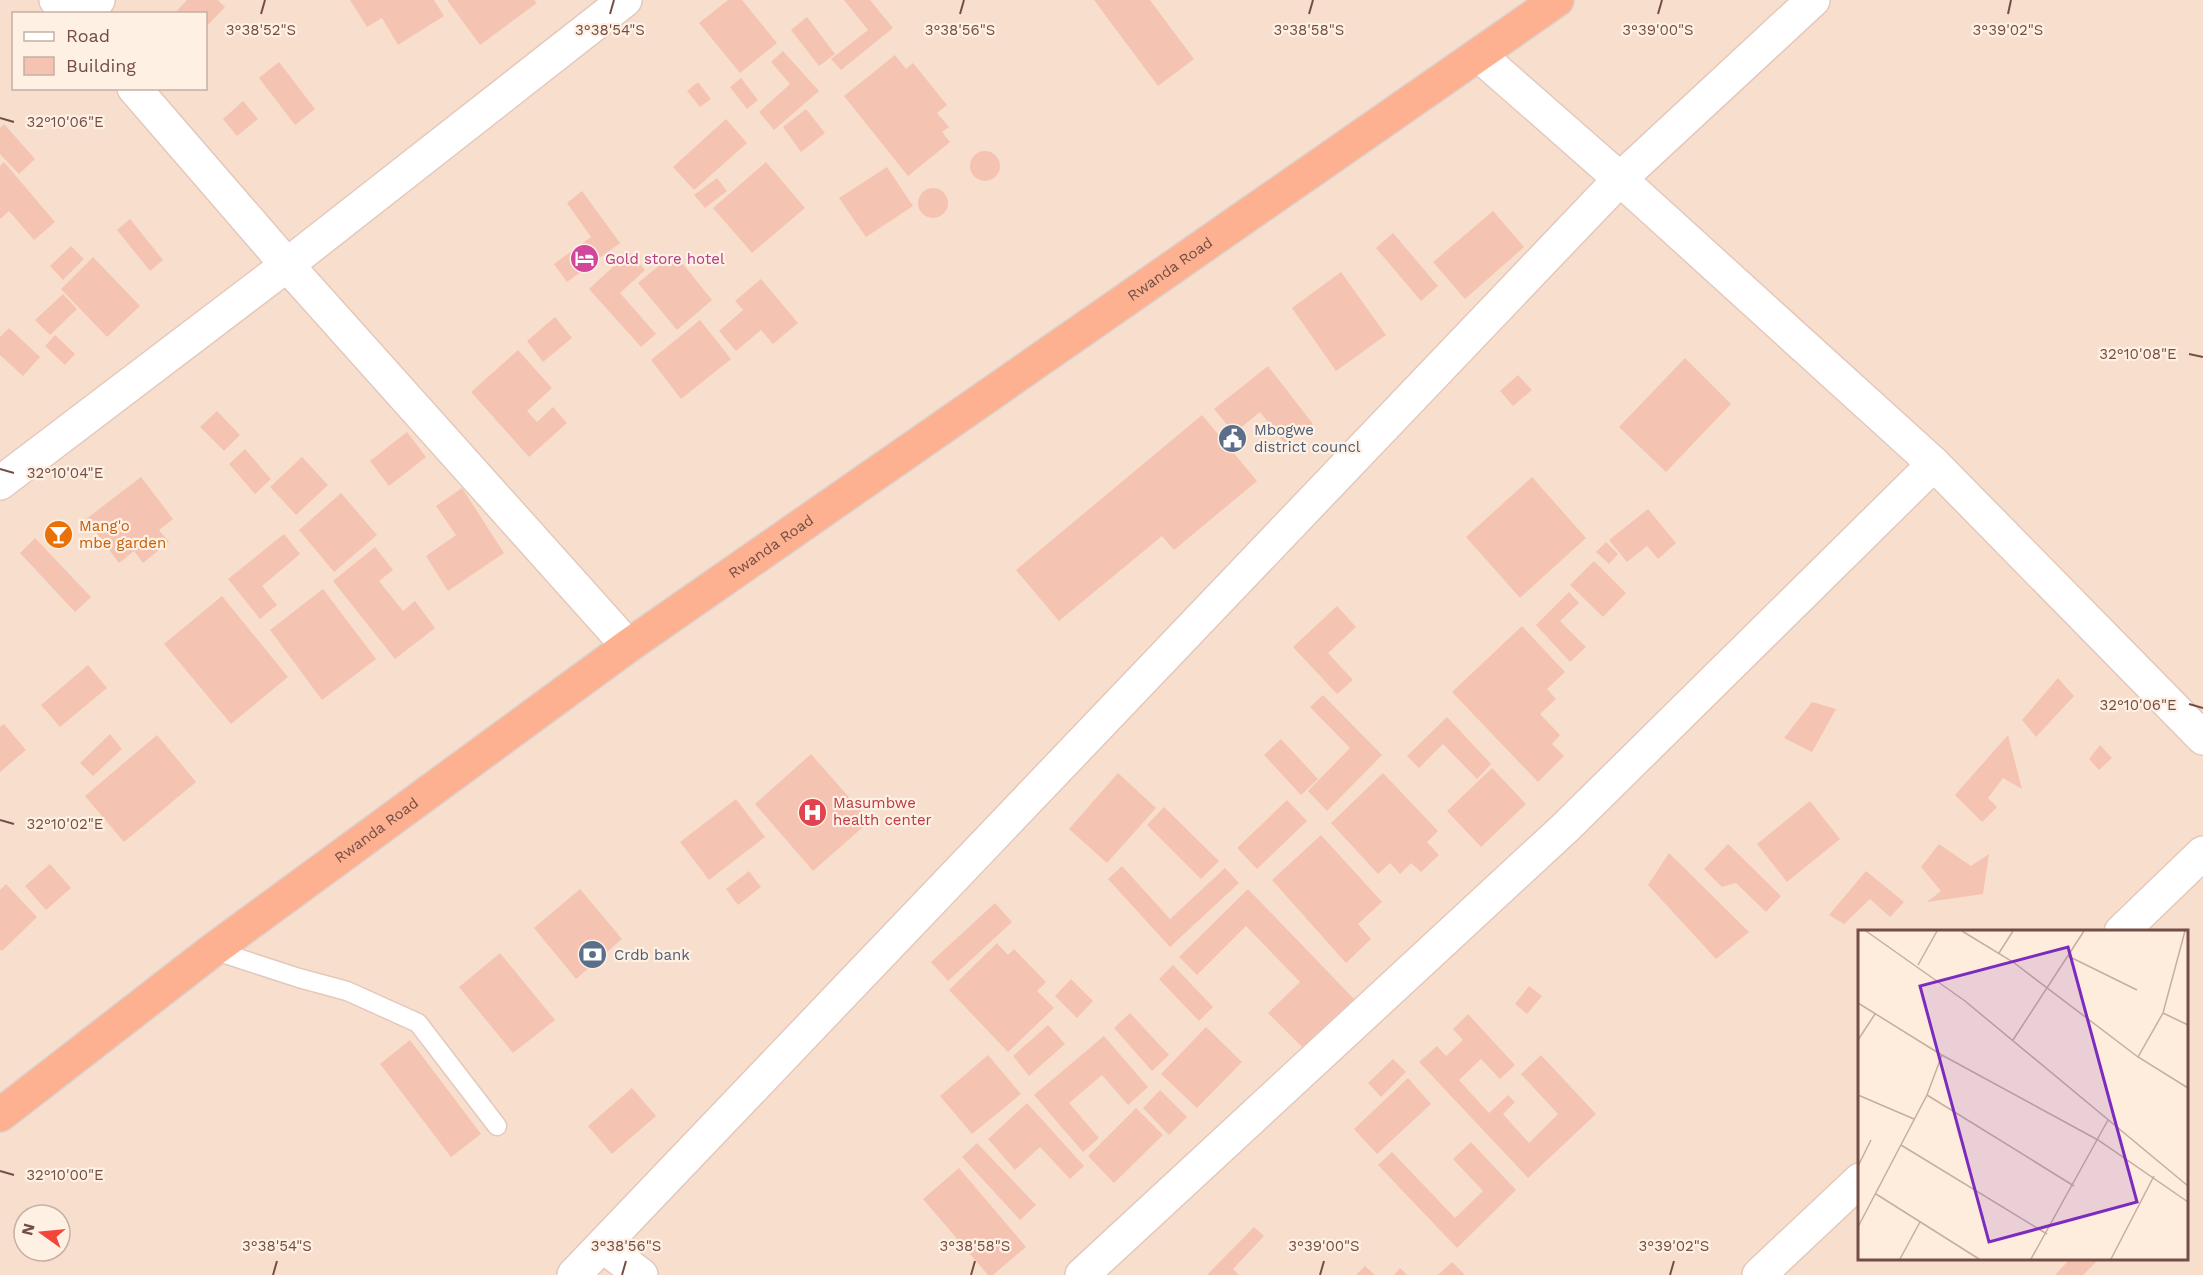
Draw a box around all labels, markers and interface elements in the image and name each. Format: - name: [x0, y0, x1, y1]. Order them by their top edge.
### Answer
- legend: [12, 12, 207, 90]
- text: 3°38'52"S: [226, 21, 296, 39]
- text: 3°38'54"S: [575, 21, 645, 39]
- text: 3°38'56"S: [925, 21, 995, 39]
- text: 3°38'58"S: [1274, 21, 1344, 39]
- text: 3°39'00"S: [1622, 21, 1694, 39]
- text: 3°39'02"S: [1973, 21, 2043, 39]
- text: Road: [66, 25, 110, 46]
- text: Building: [66, 55, 136, 76]
- text: 32°10'06"E: [26, 113, 104, 131]
- street label: Rwanda Road: [1124, 233, 1216, 305]
- hotel icon: Gold store hotel: [568, 243, 600, 275]
- place label: Gold store hotel: [605, 250, 725, 268]
- text: 32°10'08"E: [2099, 345, 2177, 363]
- place label: Mbogwe district councl: [1254, 421, 1361, 456]
- public building icon: Mbogwe district councl: [1217, 423, 1249, 455]
- text: 32°10'04"E: [27, 464, 103, 482]
- street label: Rwanda Road: [725, 511, 817, 582]
- place label: Mang'o mbe garden: [79, 517, 166, 552]
- bar icon: Mang'o mbe garden: [42, 519, 74, 551]
- text: 32°10'06"E: [2099, 696, 2177, 714]
- street label: Rwanda Road: [331, 794, 422, 867]
- place label: Masumbwe health center: [833, 794, 932, 829]
- hospital icon: Masumbwe health center: [796, 796, 828, 828]
- text: 32°10'02"E: [27, 815, 103, 833]
- inset map: [1858, 930, 2188, 1260]
- bank icon: Crdb bank: [577, 939, 609, 971]
- place label: Crdb bank: [614, 946, 690, 964]
- text: 32°10'00"E: [26, 1166, 104, 1184]
- north arrow: [12, 1203, 72, 1263]
- text: N: [17, 1221, 39, 1237]
- text: 3°38'54"S: [242, 1237, 312, 1255]
- text: 3°38'56"S: [591, 1237, 661, 1255]
- text: 3°38'58"S: [940, 1237, 1010, 1255]
- text: 3°39'00"S: [1288, 1237, 1360, 1255]
- text: 3°39'02"S: [1639, 1237, 1709, 1255]

